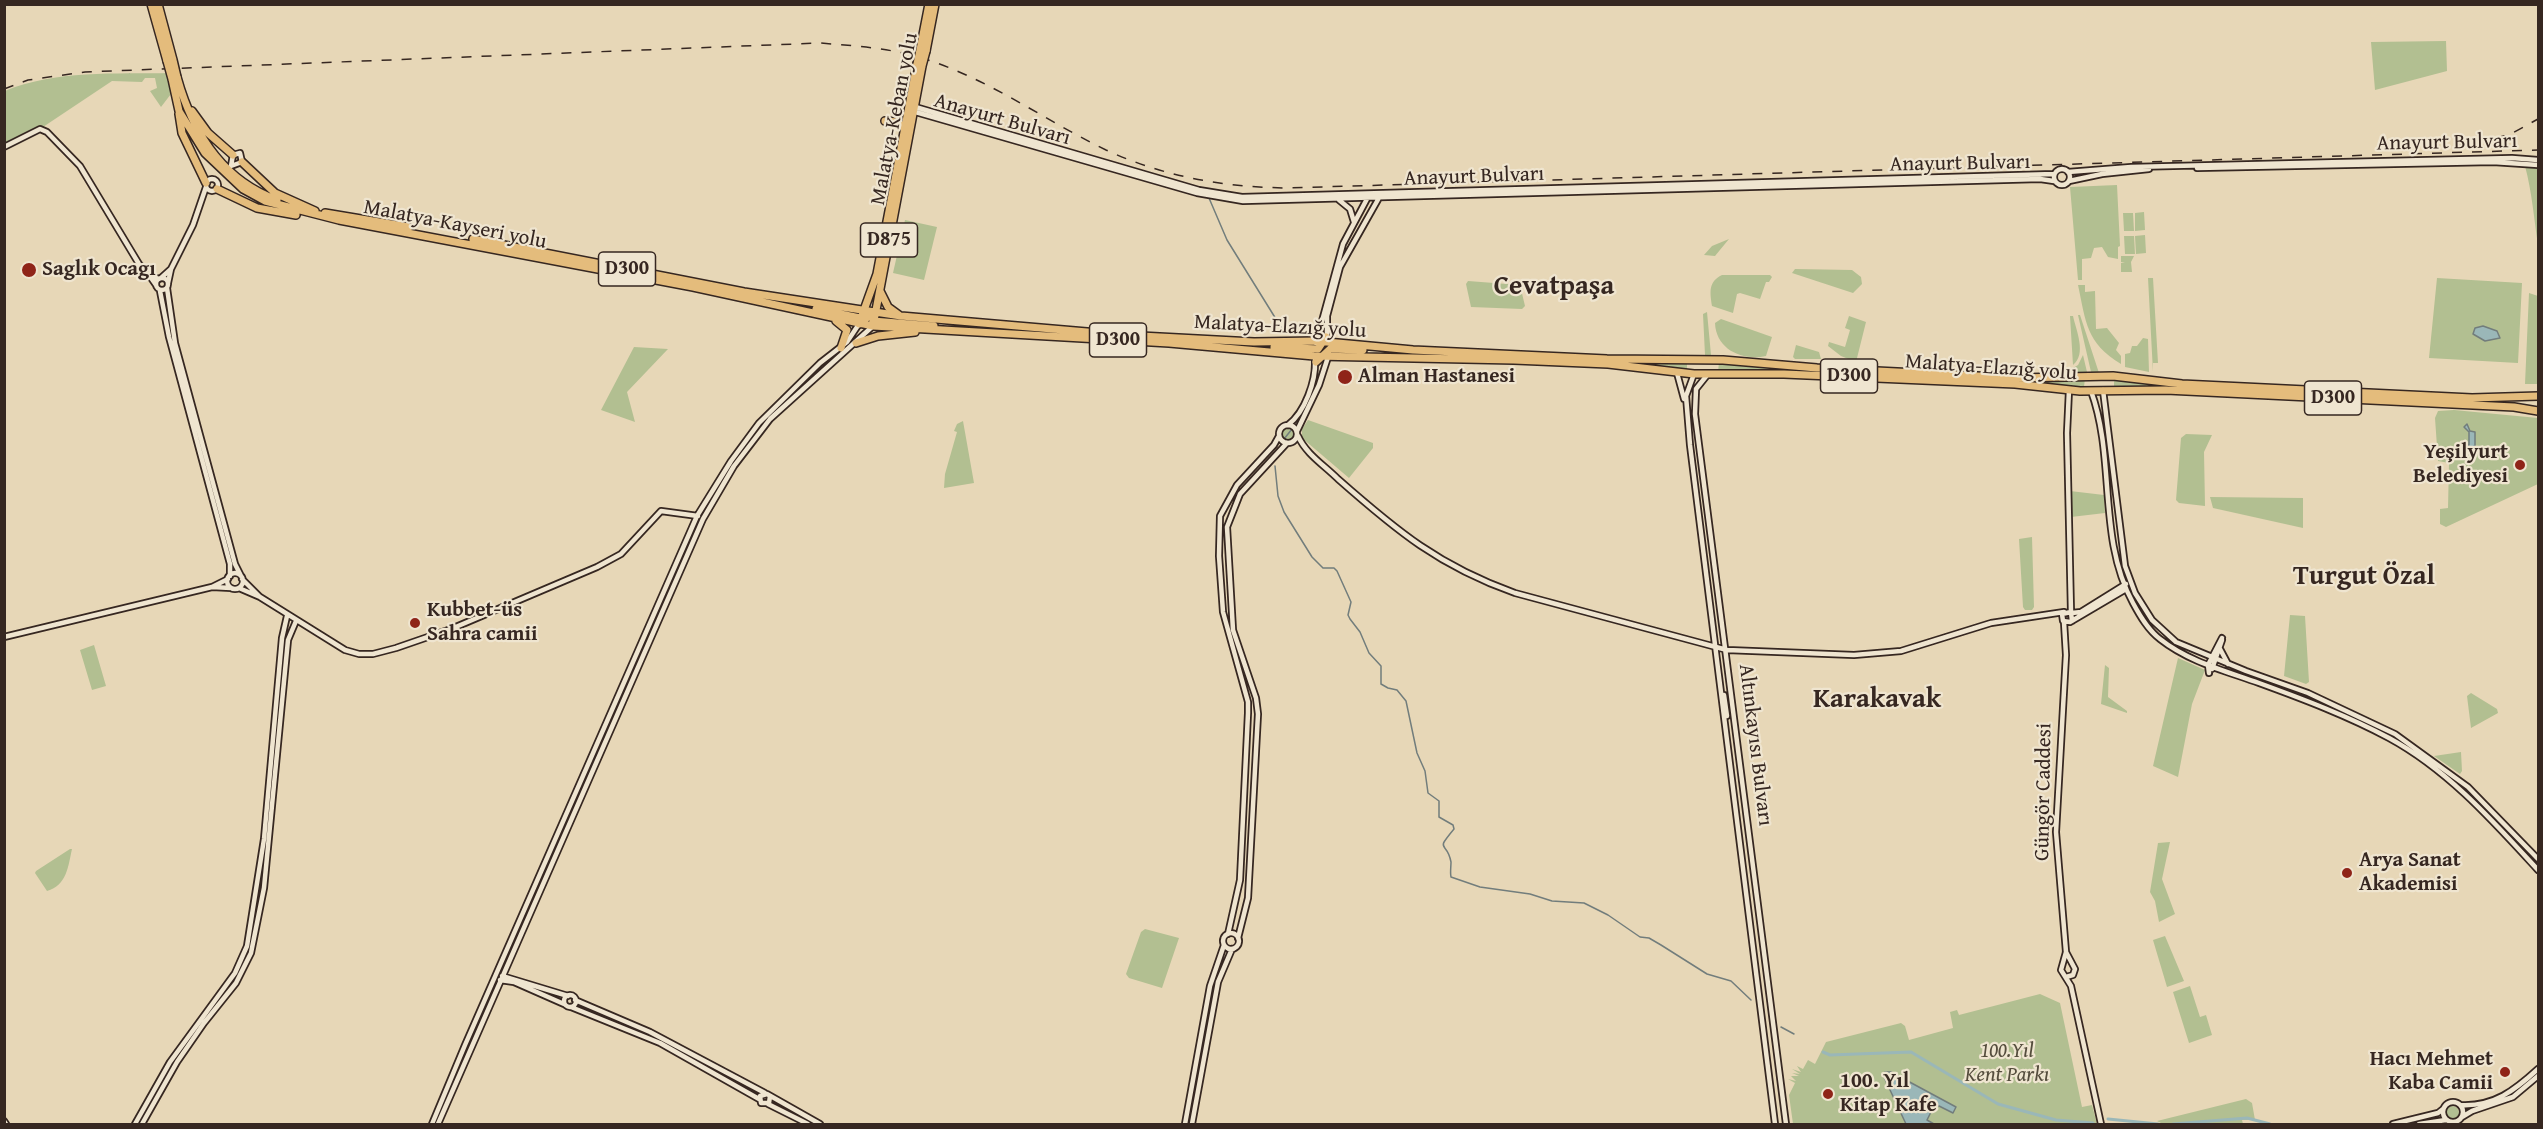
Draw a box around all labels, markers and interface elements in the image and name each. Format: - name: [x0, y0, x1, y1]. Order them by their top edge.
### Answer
- street label: Malatya-Keban yolu: [866, 31, 924, 207]
- street label: Anayurt Bulvarı: [931, 89, 1073, 151]
- street label: Anayurt Bulvarı: [2376, 129, 2518, 157]
- street label: Anayurt Bulvarı: [1889, 150, 2031, 178]
- street label: Anayurt Bulvarı: [1403, 162, 1545, 192]
- street label: Malatya-Kayseri yolu: [361, 195, 549, 255]
- road number: D875: [860, 223, 918, 257]
- road number: D300: [598, 252, 656, 286]
- place label: Saglık Ocagı: [42, 257, 156, 283]
- marker: Saglık Ocagı: [20, 261, 38, 279]
- district label: Cevatpaşa: [1494, 271, 1614, 303]
- street label: Malatya-Elazığ yolu: [1193, 310, 1367, 344]
- road number: D300: [1090, 323, 1146, 357]
- street label: Malatya-Elazığ yolu: [1904, 349, 2078, 387]
- road number: D300: [1820, 359, 1878, 393]
- place label: Alman Hastanesi: [1358, 364, 1515, 390]
- marker: Alman Hastanesi: [1336, 368, 1354, 386]
- road number: D300: [2304, 381, 2362, 415]
- place label: Yeşilyurt Belediyesi: [2413, 440, 2508, 490]
- marker: Yeşilyurt Belediyesi: [2513, 458, 2527, 472]
- district label: Turgut Özal: [2293, 561, 2435, 593]
- place label: Kubbet-üs Sahra camii: [427, 598, 538, 648]
- marker: Kubbet-üs Sahra camii: [408, 616, 422, 630]
- street label: Altınkayısı Bulvarı: [1733, 662, 1777, 828]
- district label: Karakavak: [1813, 684, 1941, 716]
- street label: Güngör Caddesi: [2030, 723, 2058, 861]
- place label: Arya Sanat Akademisi: [2359, 848, 2461, 898]
- marker: Arya Sanat Akademisi: [2340, 866, 2354, 880]
- park label: 100.Yıl Kent Parkı: [1965, 1039, 2049, 1089]
- place label: Hacı Mehmet Kaba Camii: [2370, 1047, 2493, 1097]
- marker: Hacı Mehmet Kaba Camii: [2498, 1065, 2512, 1079]
- place label: 100. Yıl Kitap Kafe: [1840, 1069, 1937, 1119]
- marker: 100. Yıl Kitap Kafe: [1821, 1087, 1835, 1101]

